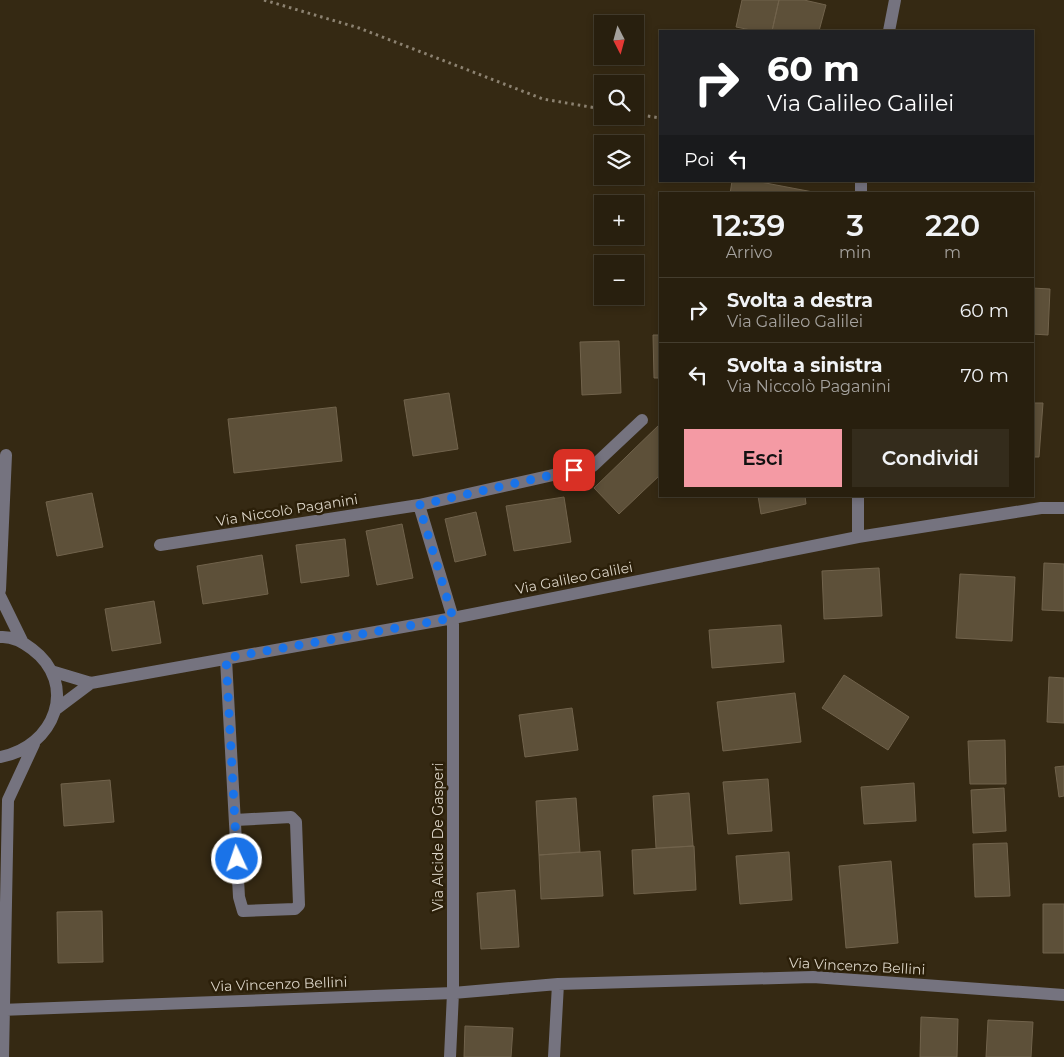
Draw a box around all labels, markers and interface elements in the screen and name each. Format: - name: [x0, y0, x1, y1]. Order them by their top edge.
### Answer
- north arrow: [594, 15, 644, 65]
- map controls: [594, 15, 644, 305]
- text: 60 m: [767, 47, 860, 90]
- icon: right: [684, 50, 749, 115]
- button: search: [594, 75, 644, 125]
- text: Via Galileo Galilei: [767, 90, 954, 117]
- button: layers: [594, 135, 644, 185]
- icon: left: [724, 145, 752, 173]
- text: Poi: [684, 148, 714, 171]
- button: +: [594, 195, 644, 245]
- text: 12:39: [713, 207, 785, 244]
- text: 3: [846, 207, 864, 244]
- text: 220: [925, 207, 980, 244]
- text: Arrivo: [726, 243, 772, 262]
- text: min: [839, 243, 871, 262]
- text: m: [944, 243, 961, 262]
- button: −: [594, 255, 644, 305]
- text: Svolta a destra: [727, 289, 873, 312]
- icon: right: [684, 296, 712, 324]
- text: 60 m: [960, 299, 1009, 322]
- text: Via Galileo Galilei: [727, 312, 863, 331]
- text: Svolta a sinistra: [727, 354, 882, 377]
- icon: left: [684, 361, 712, 389]
- text: 70 m: [960, 364, 1009, 387]
- text: Via Niccolò Paganini: [727, 377, 891, 396]
- button: Esci: [684, 429, 842, 487]
- button: Condividi: [852, 429, 1009, 487]
- pin: [553, 449, 595, 491]
- icon: arrive: [560, 456, 588, 484]
- street label: Via Niccolò Paganini: [215, 490, 359, 530]
- street label: Via Galileo Galilei: [514, 558, 634, 598]
- street label: Via Alcide De Gasperi: [429, 762, 447, 912]
- position arrow: [210, 832, 262, 884]
- street label: Via Vincenzo Bellini: [788, 953, 926, 979]
- street label: Via Vincenzo Bellini: [210, 973, 348, 995]

